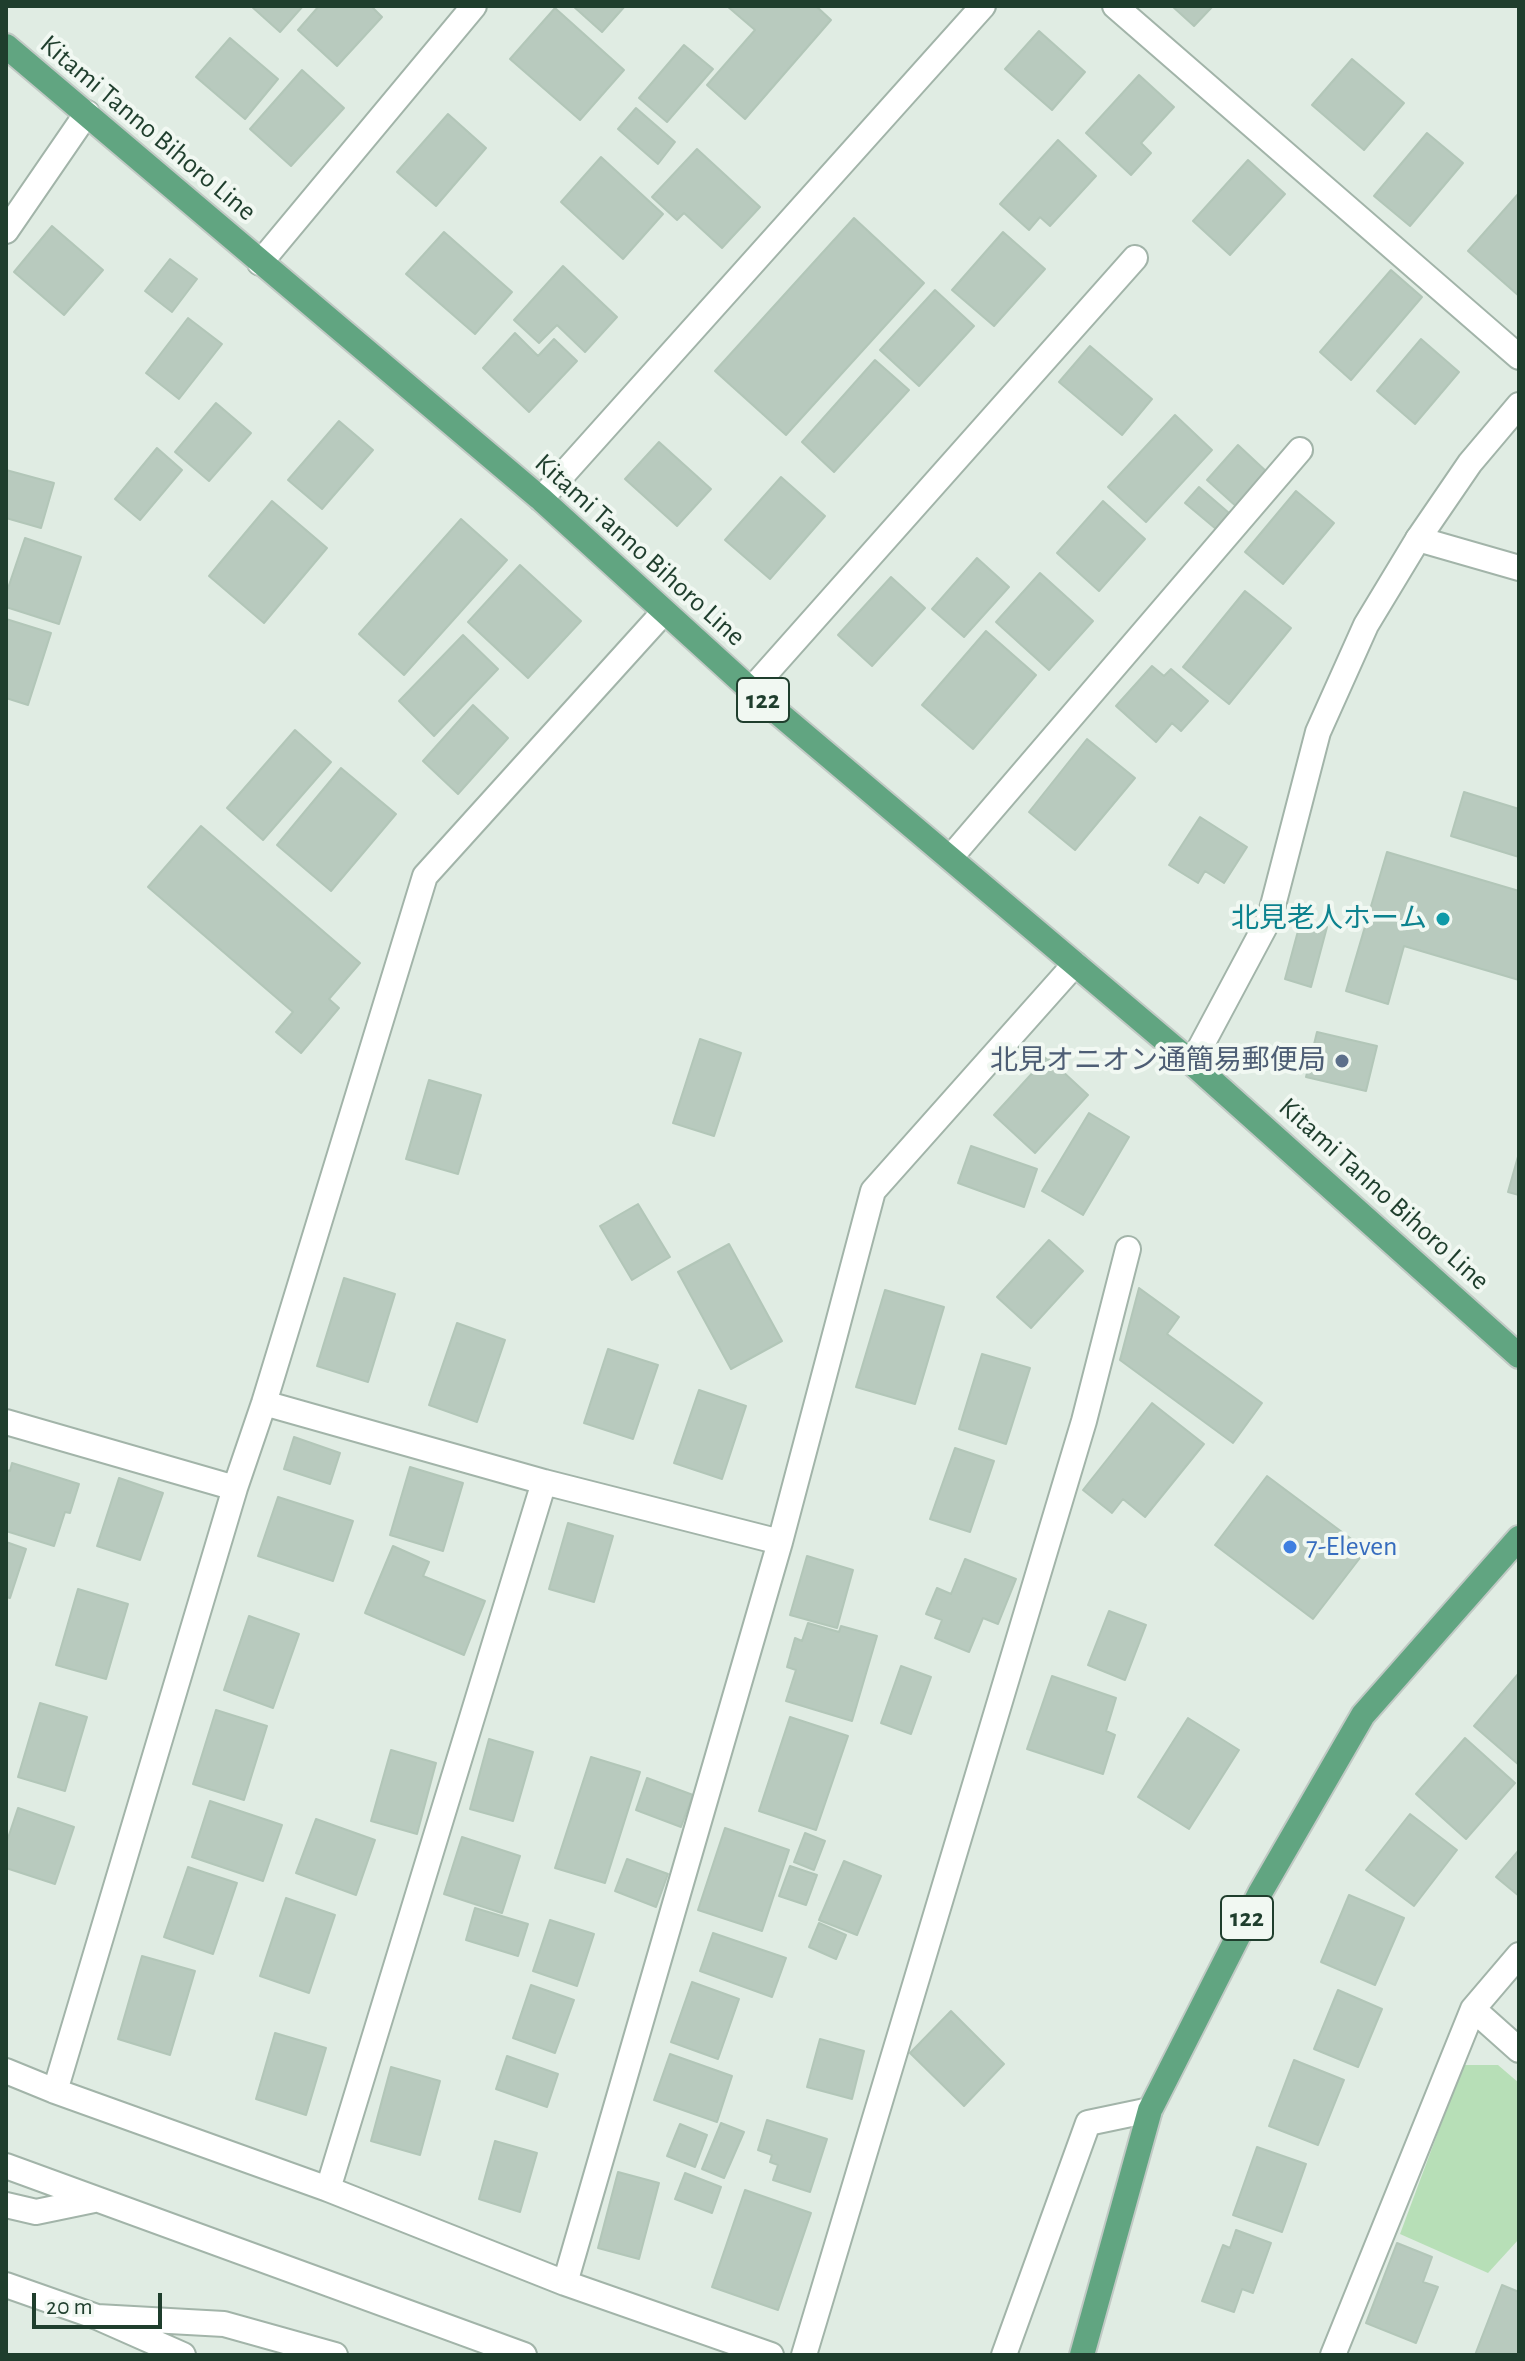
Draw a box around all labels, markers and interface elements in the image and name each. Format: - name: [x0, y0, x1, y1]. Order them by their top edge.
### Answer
- street label: Kitami Tanno Bihoro Line: [33, 28, 263, 228]
- street label: Kitami Tanno Bihoro Line: [528, 447, 752, 653]
- road number: 122: [737, 678, 789, 722]
- place label: 北見老人ホーム: [1231, 902, 1427, 936]
- marker: 北見老人ホーム: [1434, 910, 1452, 928]
- place label: 北見オニオン通簡易郵便局: [990, 1044, 1326, 1078]
- marker: 北見オニオン通簡易郵便局: [1333, 1052, 1351, 1070]
- street label: Kitami Tanno Bihoro Line: [1272, 1091, 1496, 1297]
- place label: 7-Eleven: [1306, 1530, 1398, 1564]
- marker: 7-Eleven: [1281, 1538, 1299, 1556]
- road number: 122: [1221, 1896, 1273, 1940]
- scale bar: [36, 2277, 166, 2327]
- text: 20 m: [46, 2295, 93, 2319]

